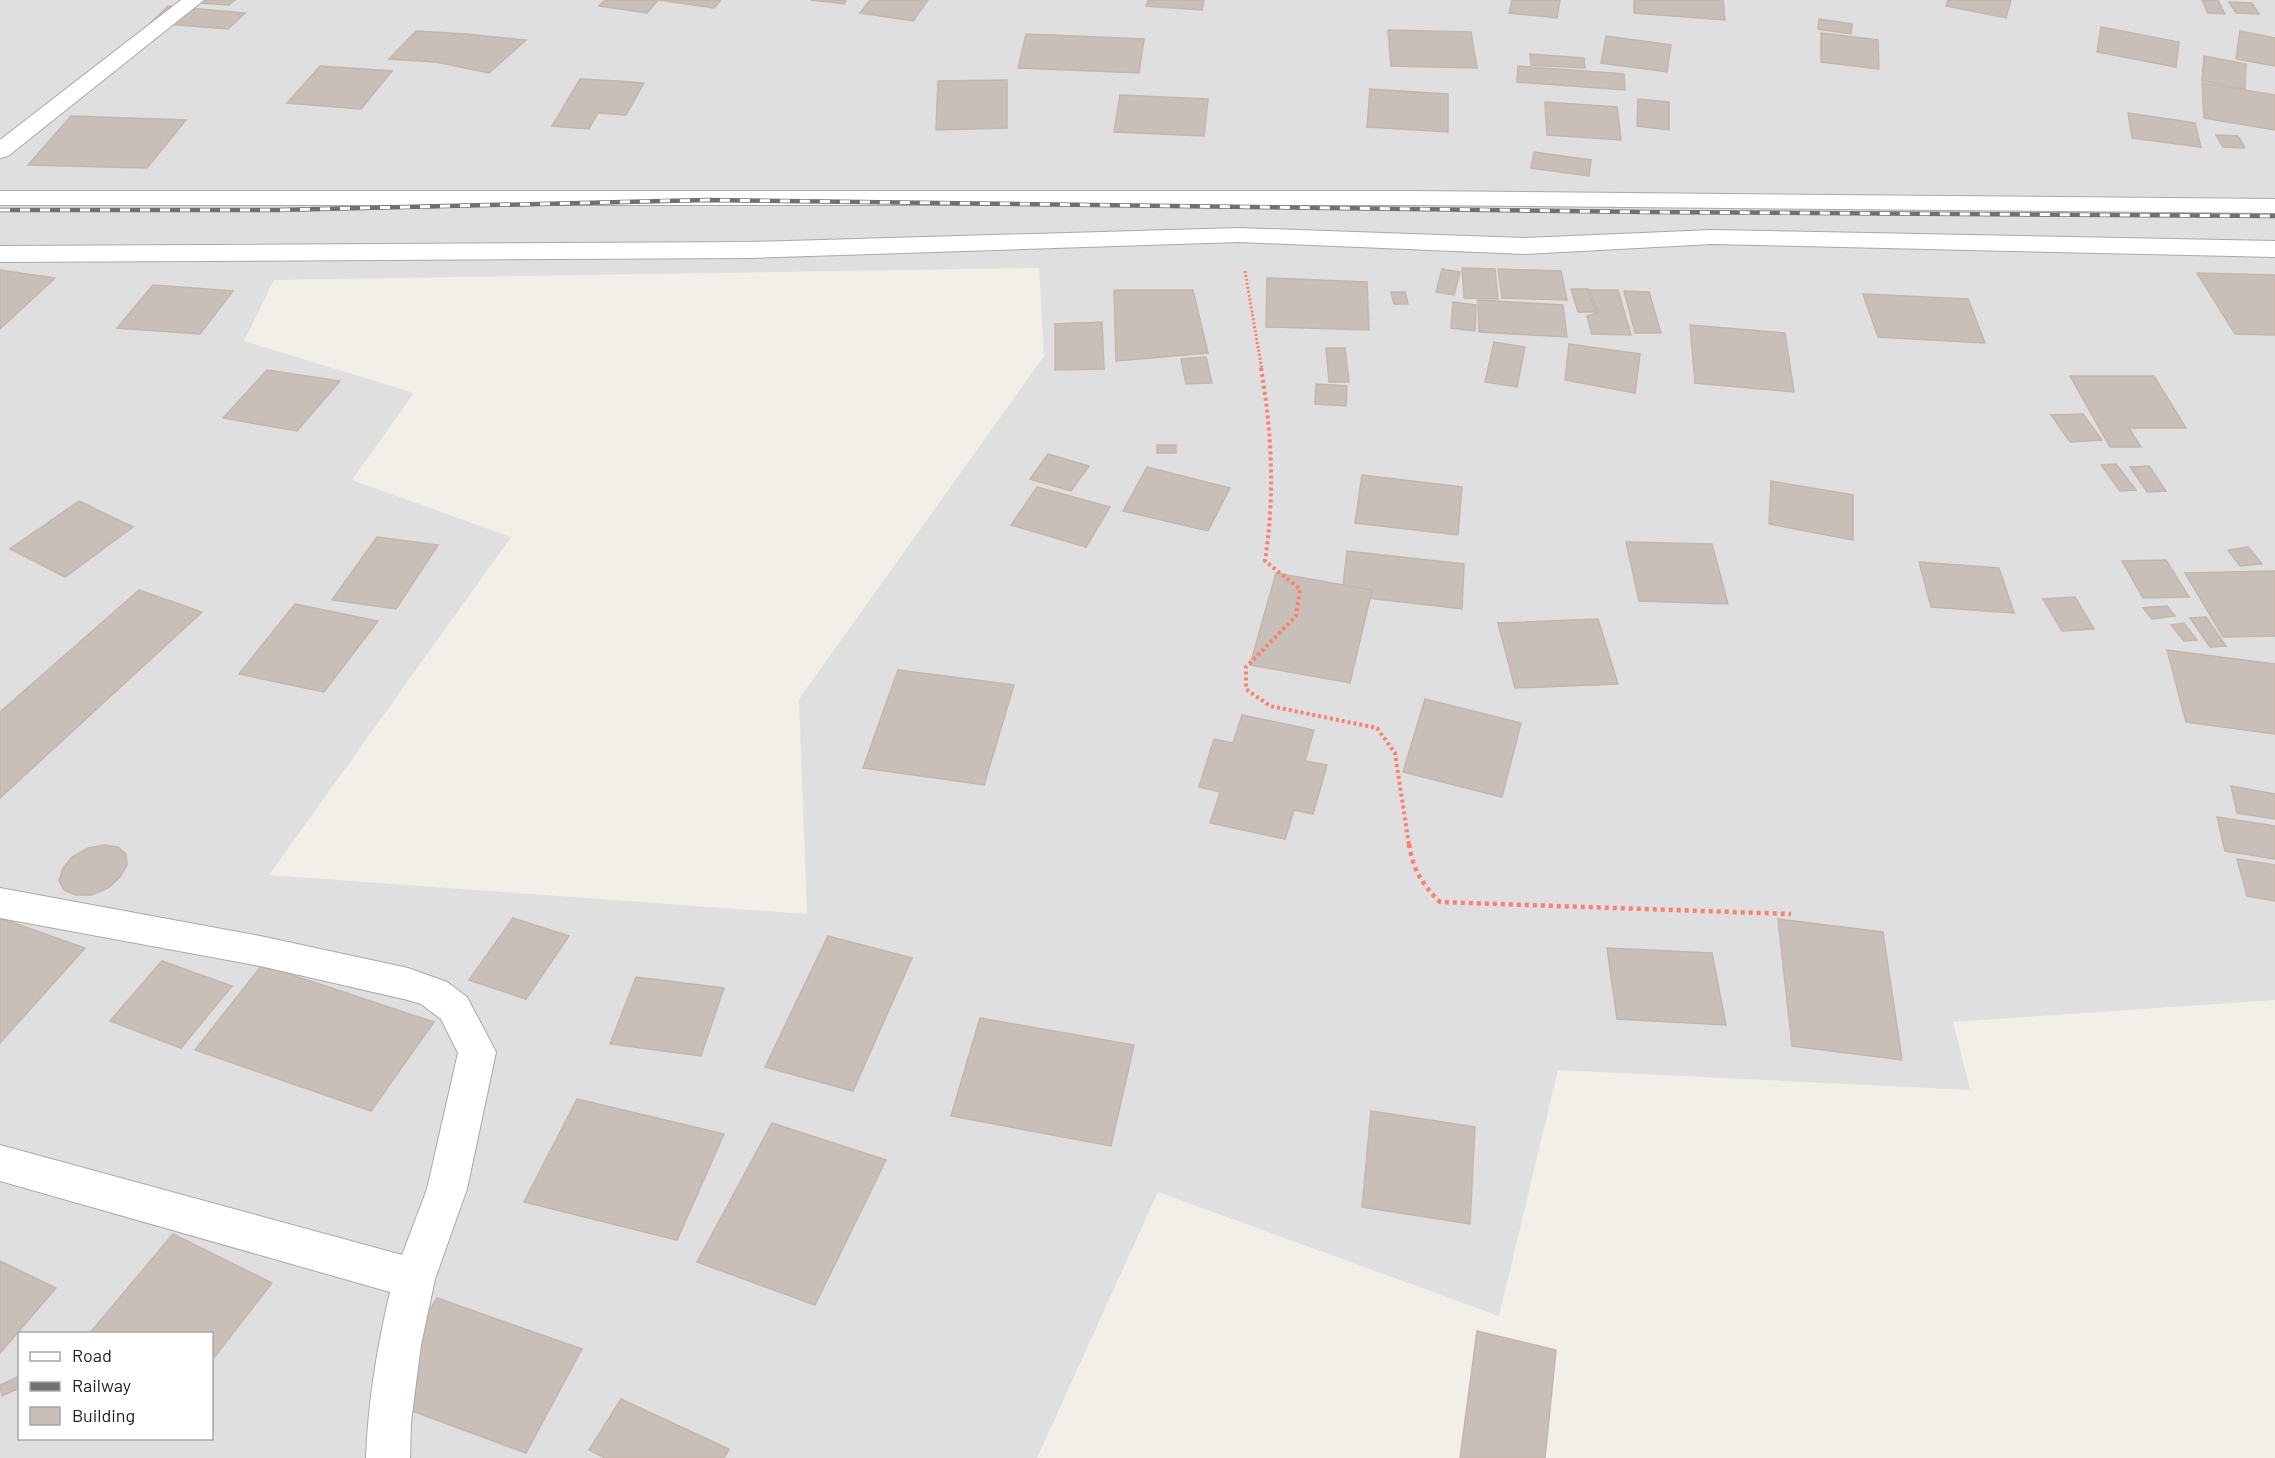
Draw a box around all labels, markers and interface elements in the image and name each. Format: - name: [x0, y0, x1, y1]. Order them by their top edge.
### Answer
- legend: [18, 1332, 213, 1440]
- text: Road: [72, 1344, 112, 1366]
- text: Railway: [72, 1374, 131, 1396]
- text: Building: [72, 1404, 135, 1426]

